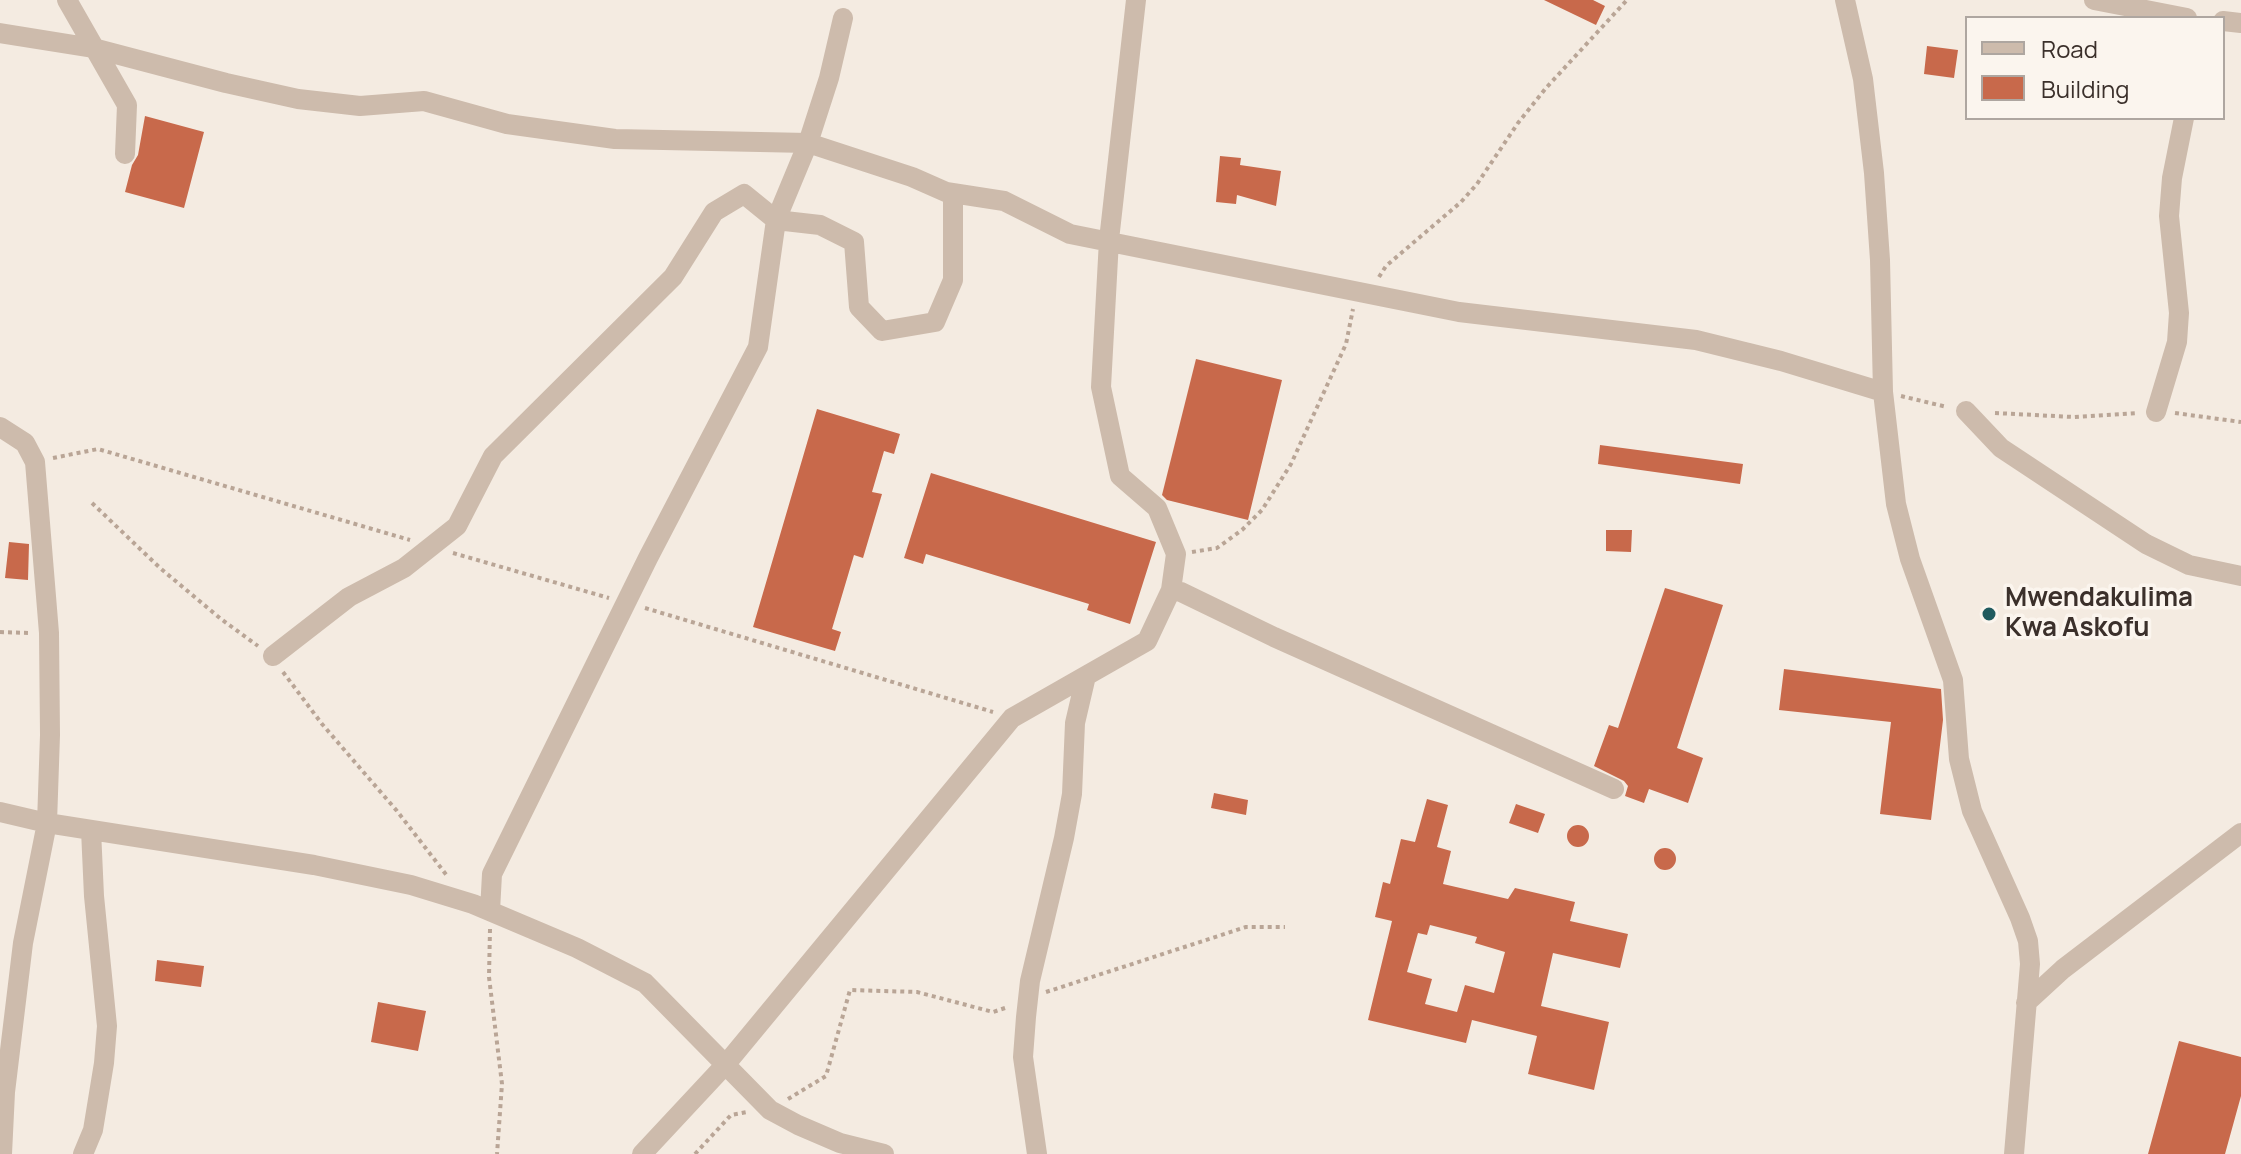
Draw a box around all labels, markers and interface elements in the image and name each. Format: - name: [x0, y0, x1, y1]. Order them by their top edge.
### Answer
- legend: [1965, 16, 2225, 120]
- text: Road: [2041, 32, 2098, 65]
- text: Building: [2041, 72, 2129, 105]
- place label: Mwendakulima Kwa Askofu: [2005, 583, 2193, 644]
- marker: Mwendakulima Kwa Askofu: [1980, 605, 1998, 623]

